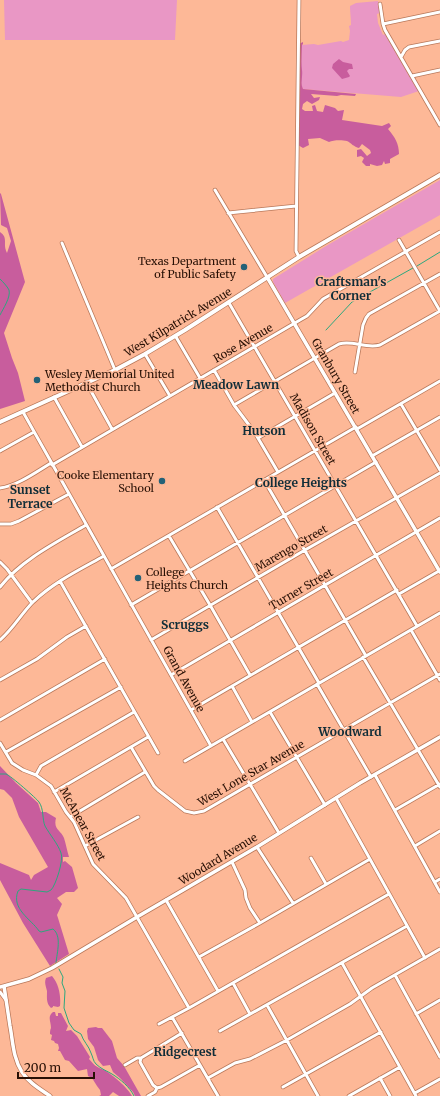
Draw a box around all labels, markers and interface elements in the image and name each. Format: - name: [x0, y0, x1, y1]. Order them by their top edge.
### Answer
- place label: Texas Department of Public Safety: [138, 254, 237, 281]
- marker: Texas Department of Public Safety: [239, 262, 249, 272]
- district label: Craftsman's Corner: [316, 274, 386, 303]
- street label: West Kilpatrick Avenue: [121, 284, 234, 360]
- street label: Rose Avenue: [211, 320, 275, 366]
- street label: Granbury Street: [309, 336, 364, 417]
- place label: Wesley Memorial United Methodist Church: [44, 367, 175, 394]
- marker: Wesley Memorial United Methodist Church: [32, 375, 42, 385]
- district label: Meadow Lawn: [193, 377, 279, 392]
- street label: Madison Street: [287, 391, 339, 468]
- district label: Hutson: [242, 423, 286, 438]
- place label: Cooke Elementary School: [57, 468, 155, 495]
- district label: College Heights: [255, 475, 347, 490]
- marker: Cooke Elementary School: [157, 476, 167, 486]
- district label: Sunset Terrace: [7, 482, 53, 511]
- street label: Marengo Street: [252, 521, 330, 574]
- place label: College Heights Church: [146, 565, 229, 592]
- street label: Turner Street: [267, 565, 336, 613]
- marker: College Heights Church: [133, 573, 143, 583]
- district label: Scruggs: [161, 617, 209, 632]
- street label: Grand Avenue: [160, 643, 208, 715]
- district label: Woodward: [317, 724, 382, 739]
- street label: West Lone Star Avenue: [194, 737, 307, 810]
- street label: McAnear Street: [57, 785, 109, 864]
- street label: Woodard Avenue: [175, 830, 260, 888]
- district label: Ridgecrest: [153, 1044, 217, 1059]
- scale bar: [18, 1054, 94, 1080]
- text: 200 m: [24, 1060, 61, 1075]

